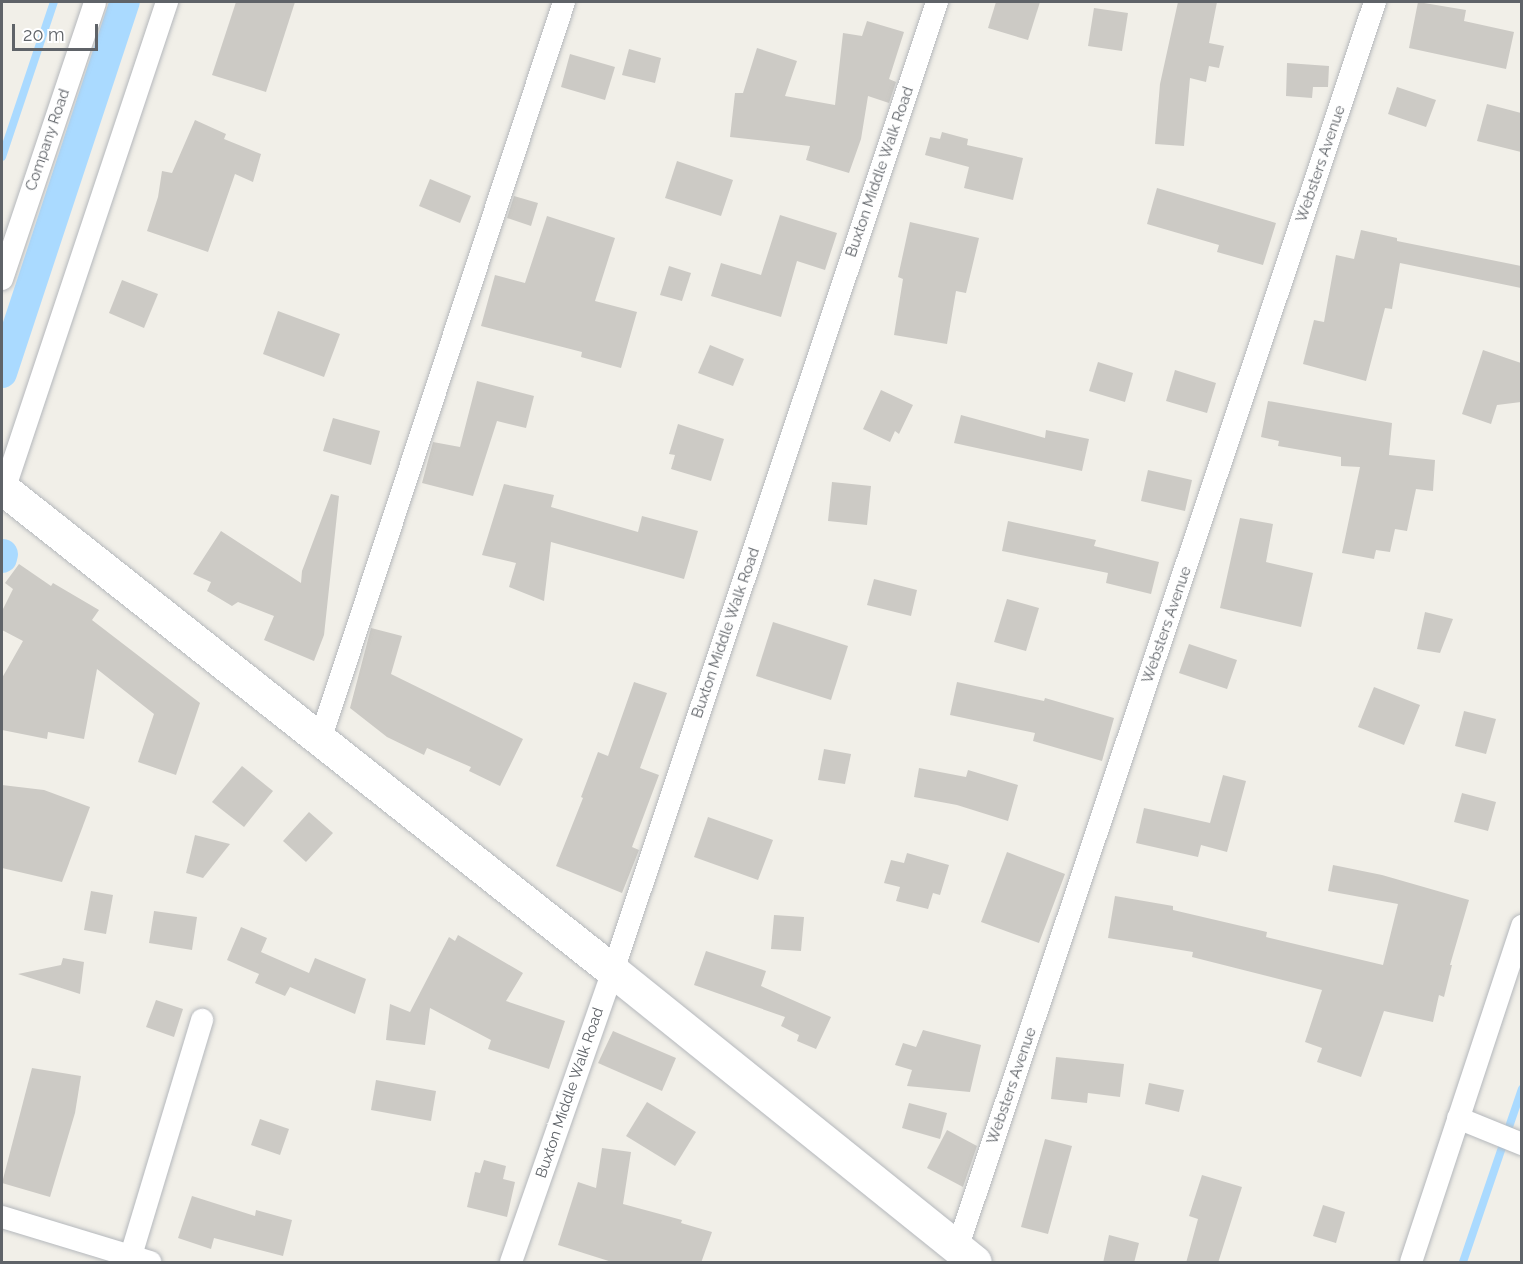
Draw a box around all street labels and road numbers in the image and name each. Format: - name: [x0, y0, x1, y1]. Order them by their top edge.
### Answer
- street label: Buxton Middle Walk Road: [842, 84, 918, 260]
- street label: Company Road: [22, 87, 74, 193]
- street label: Websters Avenue: [1293, 103, 1349, 225]
- street label: Buxton Middle Walk Road: [688, 545, 764, 721]
- street label: Websters Avenue: [1139, 564, 1195, 686]
- street label: Buxton Middle Walk Road: [532, 1005, 608, 1181]
- street label: Websters Avenue: [984, 1025, 1040, 1147]

